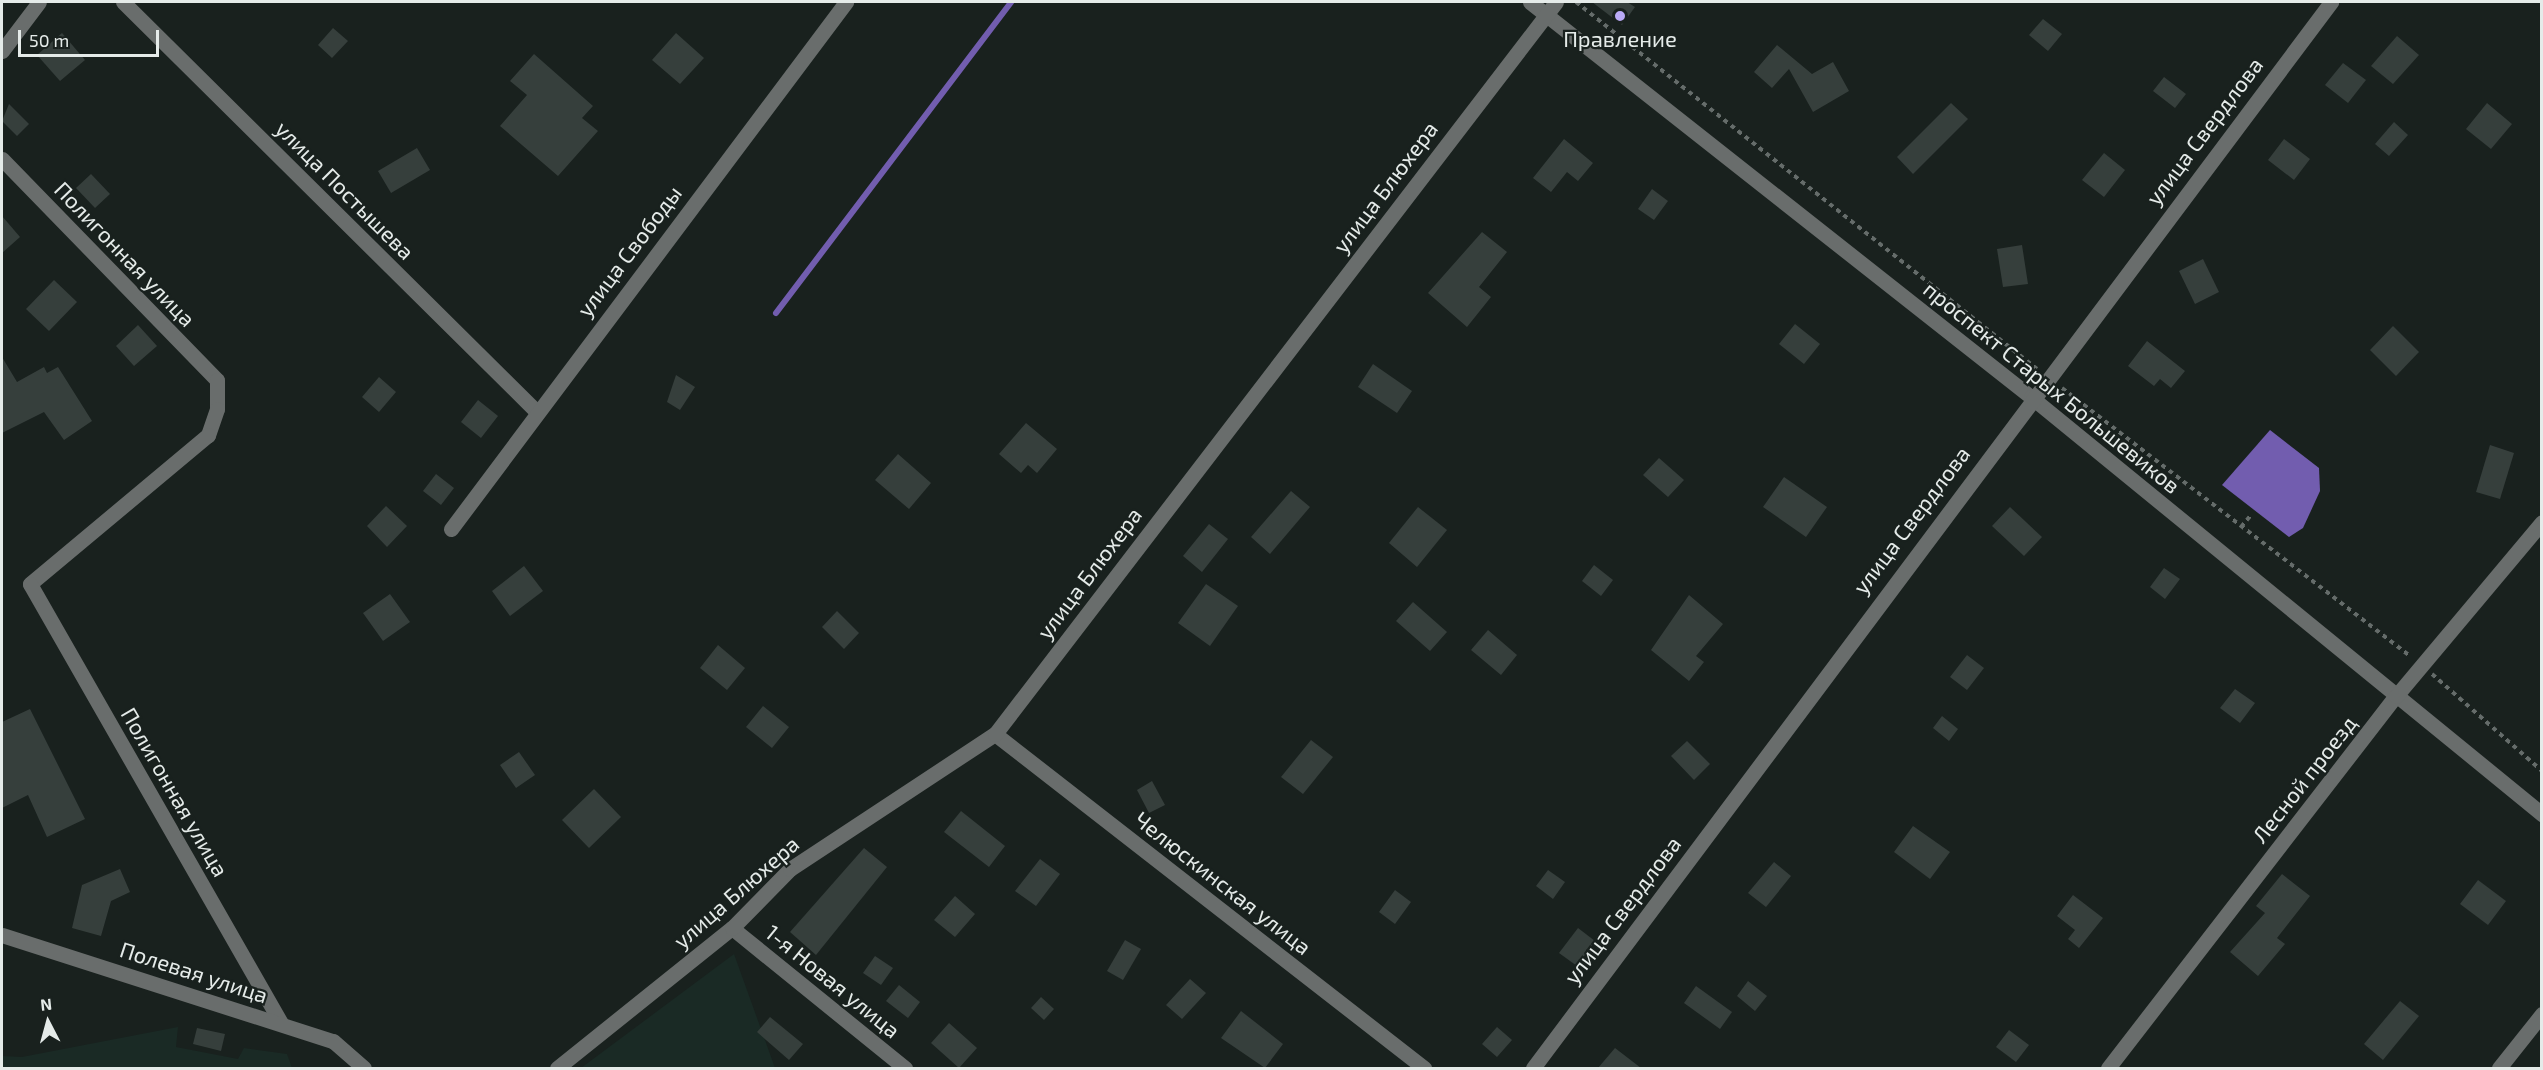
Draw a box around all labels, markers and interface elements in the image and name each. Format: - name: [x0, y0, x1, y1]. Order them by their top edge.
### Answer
- marker: Правление: [1613, 9, 1627, 23]
- scale bar: [21, 18, 162, 56]
- place label: Правление: [1563, 26, 1677, 52]
- text: 50 m: [29, 29, 69, 51]
- street label: улица Свердлова: [2140, 52, 2268, 210]
- street label: улица Постышева: [270, 115, 420, 265]
- street label: улица Блюхера: [1327, 116, 1443, 258]
- street label: Полигонная улица: [49, 176, 201, 332]
- street label: улица Свободы: [571, 180, 687, 322]
- street label: проспект Старых Большевиков: [1919, 275, 2185, 499]
- street label: улица Свердлова: [1847, 441, 1975, 599]
- street label: улица Блюхера: [1031, 502, 1147, 644]
- street label: Полигонная улица: [116, 703, 234, 881]
- street label: Лесной проезд: [2246, 710, 2362, 848]
- street label: Челюскинская улица: [1129, 806, 1317, 960]
- street label: улица Блюхера: [668, 830, 804, 954]
- street label: улица Свердлова: [1558, 831, 1686, 989]
- street label: 1-я Новая улица: [760, 919, 906, 1043]
- street label: Полевая улица: [117, 936, 271, 1008]
- north arrow: [18, 992, 78, 1052]
- text: N: [39, 994, 53, 1014]

